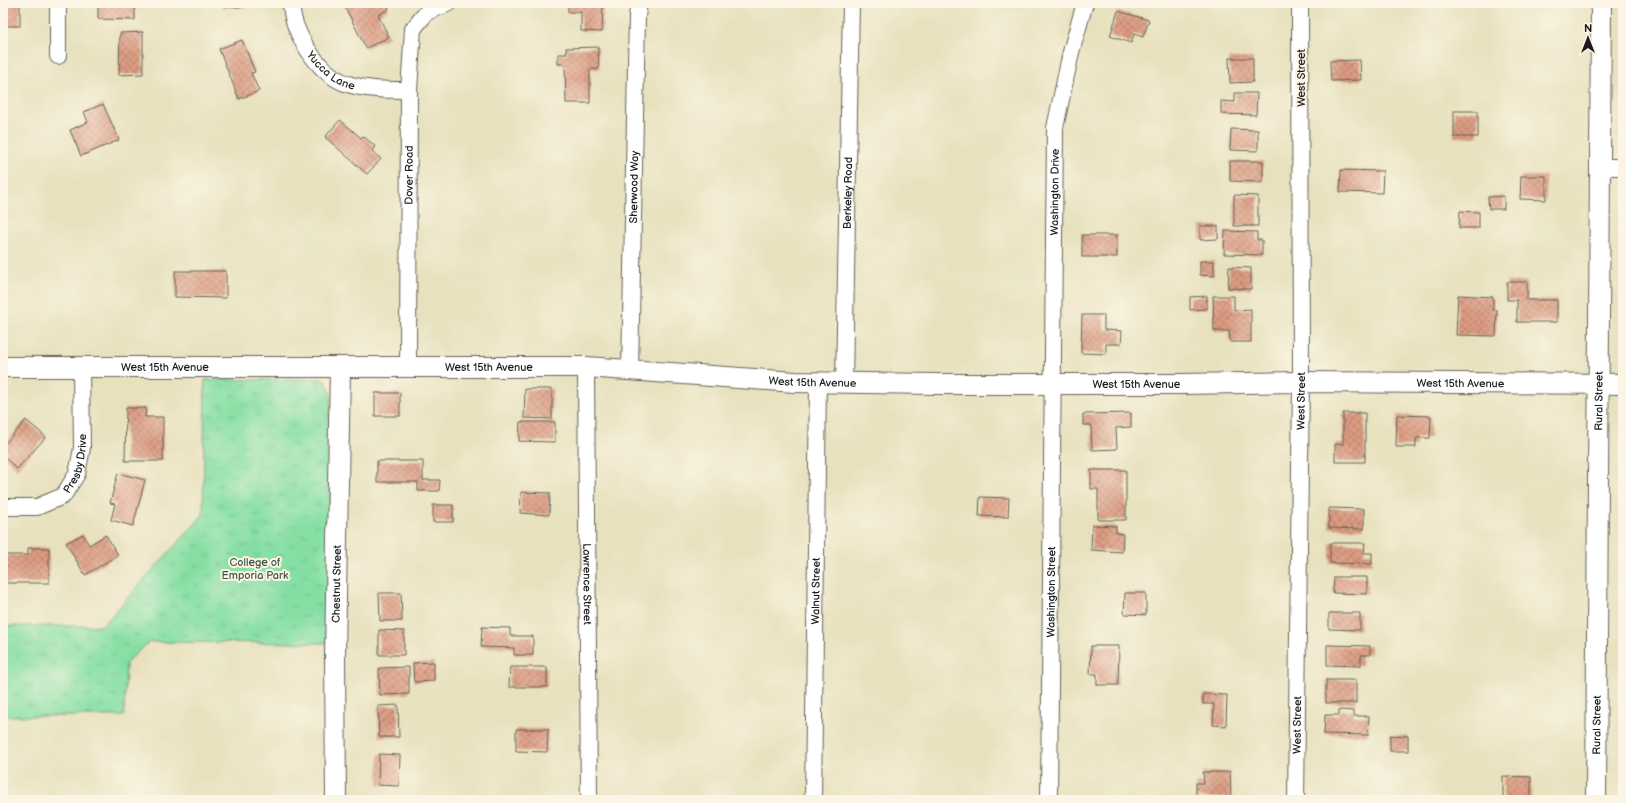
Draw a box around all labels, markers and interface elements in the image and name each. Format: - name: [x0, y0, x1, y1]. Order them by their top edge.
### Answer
- north arrow: [1568, 18, 1608, 58]
- text: N: [1584, 22, 1592, 35]
- street label: Yucca Lane: [303, 48, 357, 93]
- street label: West Street: [1295, 49, 1308, 107]
- street label: Dover Road: [403, 145, 416, 205]
- street label: Washington Drive: [1048, 148, 1062, 235]
- street label: Sherwood Way: [627, 151, 641, 223]
- street label: Berkeley Road: [841, 157, 855, 229]
- street label: West 15th Avenue: [121, 361, 209, 374]
- street label: West 15th Avenue: [445, 361, 533, 374]
- street label: Rural Street: [1592, 371, 1606, 431]
- street label: West Street: [1294, 372, 1308, 430]
- street label: West 15th Avenue: [768, 374, 857, 390]
- street label: West 15th Avenue: [1416, 377, 1505, 390]
- street label: West 15th Avenue: [1093, 378, 1181, 391]
- street label: Presby Drive: [61, 433, 89, 496]
- street label: Lawrence Street: [580, 543, 594, 625]
- street label: Chestnut Street: [330, 544, 344, 623]
- street label: Washington Street: [1044, 546, 1058, 638]
- park label: College of Emporia Park: [222, 556, 289, 582]
- street label: Walnut Street: [809, 557, 823, 624]
- street label: West Street: [1291, 695, 1304, 754]
- street label: Rural Street: [1590, 695, 1604, 755]

